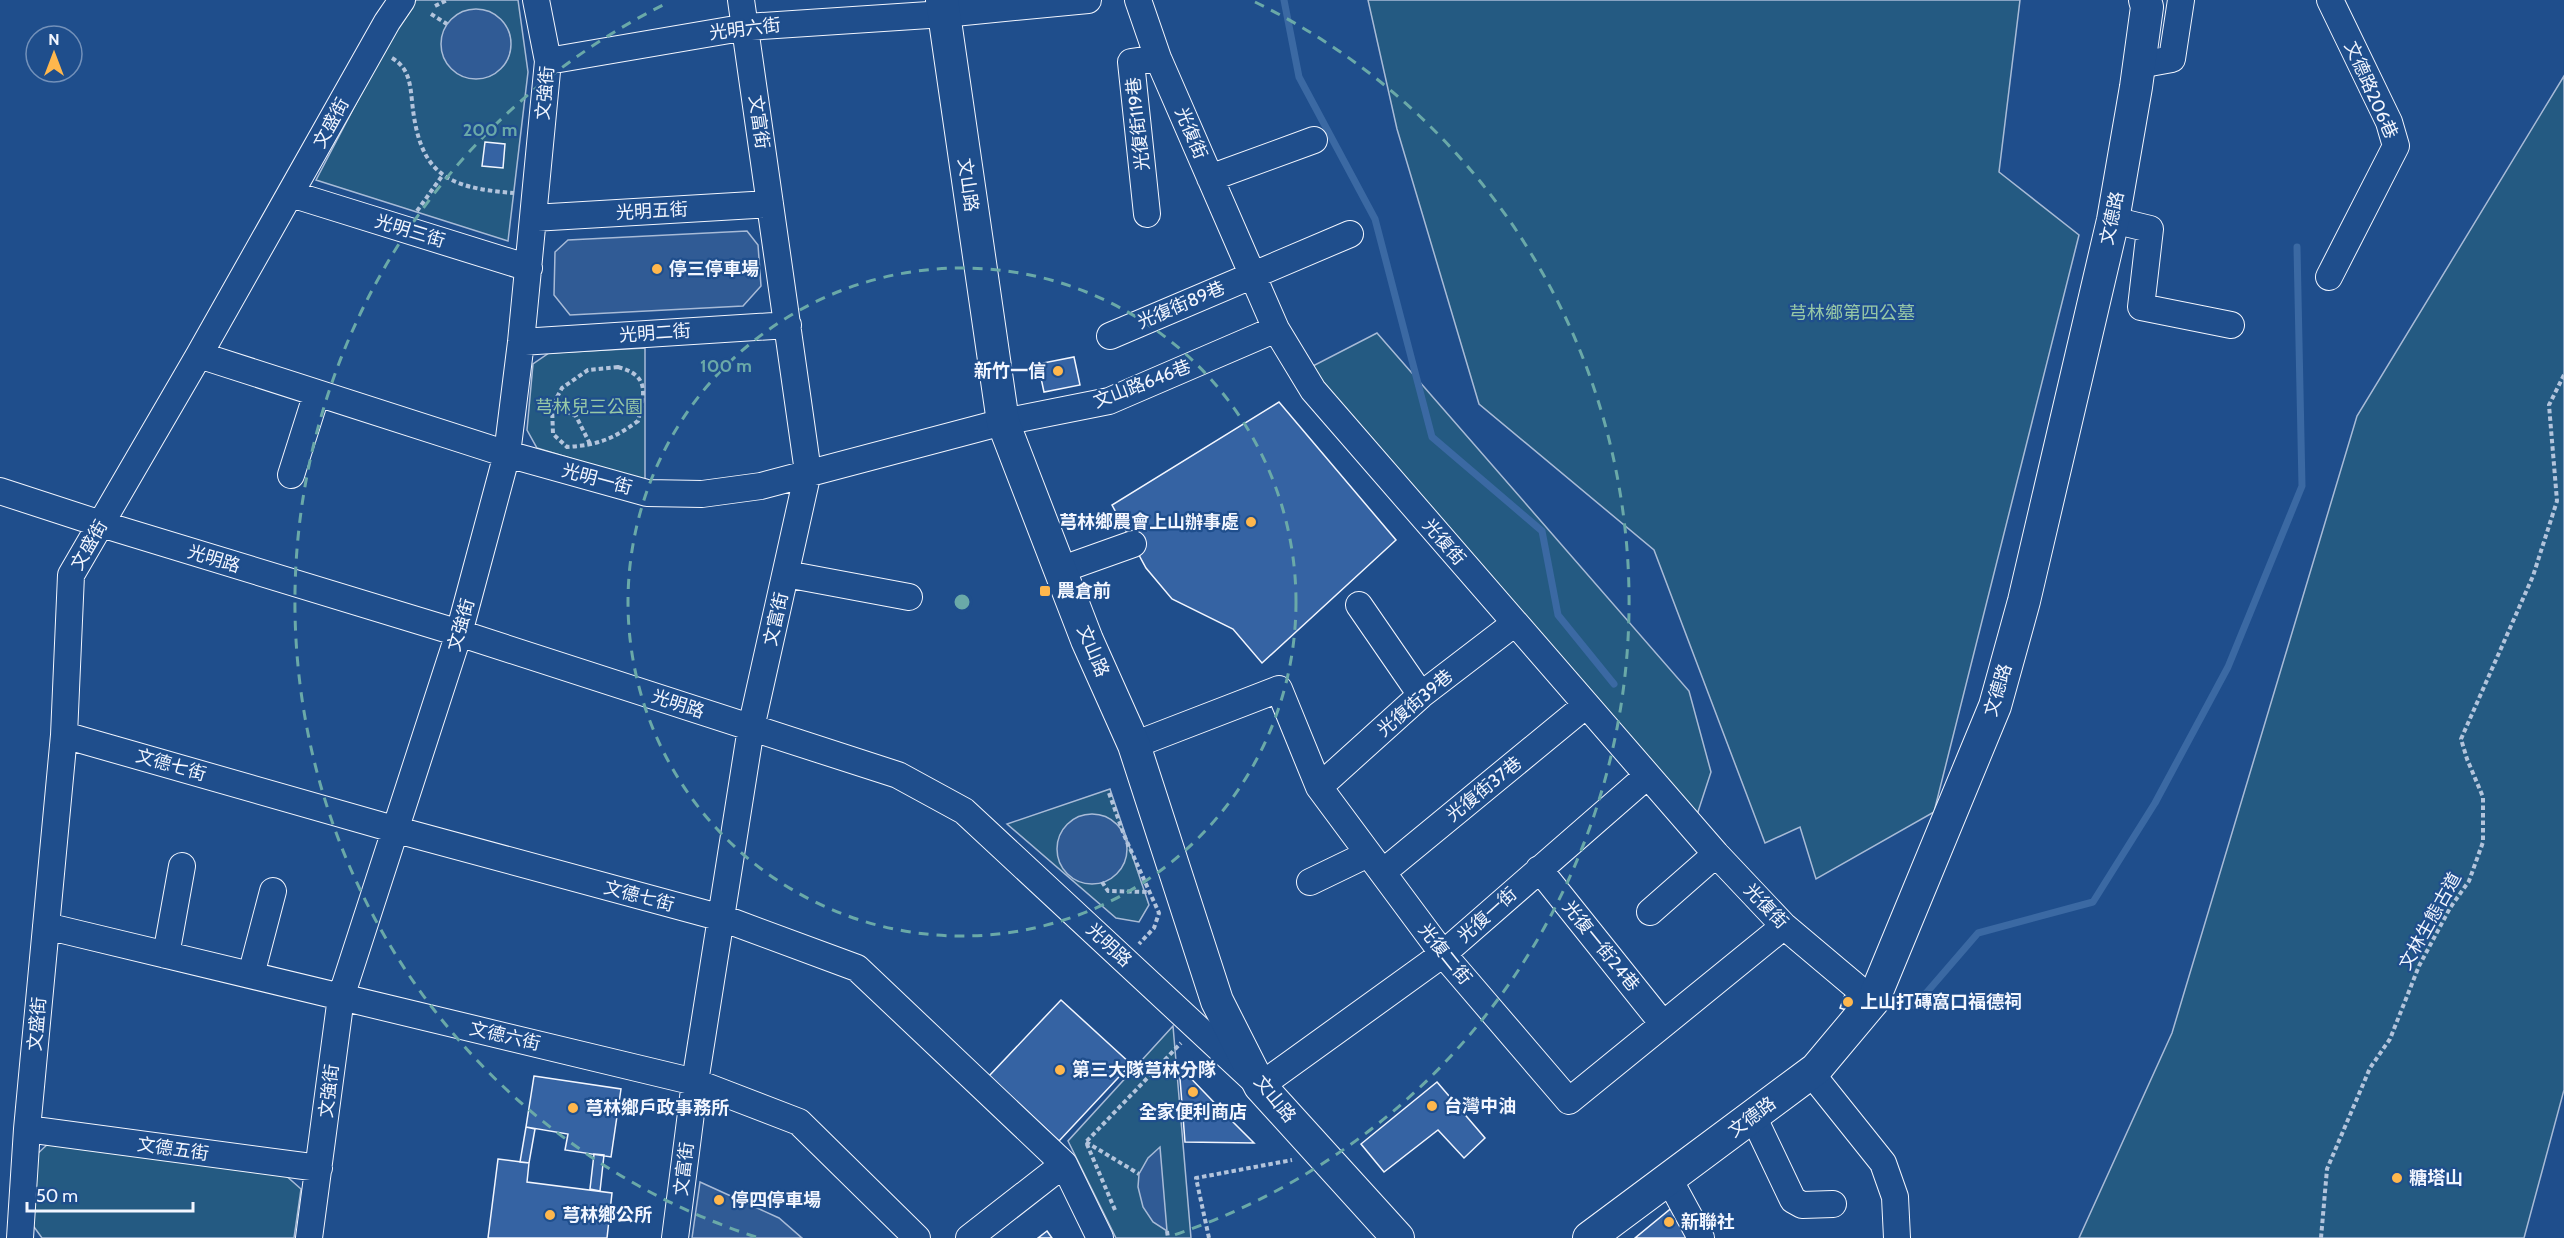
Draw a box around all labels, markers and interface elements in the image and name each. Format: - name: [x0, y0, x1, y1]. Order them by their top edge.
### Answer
- street label: 光明六街: [708, 14, 782, 44]
- north arrow: [24, 24, 84, 84]
- text: N: [48, 30, 60, 49]
- street label: 文德路206巷: [2340, 38, 2402, 142]
- street label: 文強街: [532, 65, 558, 121]
- street label: 光復街119巷: [1122, 76, 1154, 172]
- street label: 文盛街: [308, 94, 354, 152]
- street label: 文富街: [744, 94, 774, 150]
- street label: 光復街: [1170, 104, 1212, 162]
- text: 200 m: [463, 119, 517, 141]
- street label: 文山路: [953, 157, 983, 213]
- street label: 文德路: [2096, 189, 2128, 247]
- street label: 光明五街: [615, 198, 689, 224]
- street label: 光明三街: [372, 210, 448, 252]
- place label: 停三停車場: [669, 258, 759, 280]
- marker: 停三停車場: [650, 262, 664, 276]
- street label: 光復街89巷: [1134, 277, 1228, 333]
- park label: 芎林鄉第四公墓: [1789, 302, 1915, 324]
- street label: 光明二街: [618, 320, 692, 346]
- text: 100 m: [700, 355, 752, 377]
- street label: 文山路646巷: [1090, 355, 1194, 413]
- place label: 新竹一信: [974, 360, 1046, 382]
- marker: 新竹一信: [1051, 364, 1065, 378]
- park label: 芎林兒三公園: [535, 396, 643, 418]
- street label: 光明一街: [559, 459, 635, 499]
- place label: 芎林鄉農會上山辦事處: [1059, 511, 1239, 533]
- street label: 光復街: [1418, 514, 1470, 570]
- marker: 芎林鄉農會上山辦事處: [1244, 515, 1258, 529]
- street label: 文盛街: [66, 516, 112, 574]
- street label: 光明路: [185, 541, 243, 577]
- place label: 農倉前: [1057, 580, 1111, 602]
- marker: 農倉前: [1038, 584, 1052, 598]
- street label: 文富街: [759, 590, 793, 648]
- centre of rings: [952, 592, 972, 612]
- street label: 文強街: [443, 596, 479, 654]
- street label: 文山路: [1072, 622, 1114, 680]
- street label: 文德路: [1980, 661, 2016, 719]
- street label: 光復街39巷: [1373, 665, 1457, 741]
- street label: 光明路: [649, 685, 707, 723]
- street label: 文德七街: [133, 745, 209, 785]
- street label: 光復街37巷: [1442, 752, 1526, 826]
- street label: 文林生態古道: [2394, 868, 2466, 974]
- street label: 文德七街: [601, 876, 677, 916]
- street label: 光復街: [1739, 879, 1793, 933]
- street label: 光復一街: [1453, 883, 1521, 947]
- street label: 光復一街24巷: [1558, 896, 1644, 996]
- street label: 光明路: [1082, 919, 1136, 971]
- street label: 光復二街: [1414, 919, 1476, 989]
- place label: 上山打磚窩口福德祠: [1860, 991, 2022, 1013]
- marker: 上山打磚窩口福德祠: [1841, 995, 1855, 1009]
- street label: 文盛街: [24, 996, 50, 1052]
- street label: 文德六街: [467, 1017, 543, 1055]
- place label: 第三大隊芎林分隊: [1072, 1059, 1216, 1081]
- street label: 文強街: [315, 1063, 343, 1119]
- marker: 第三大隊芎林分隊: [1053, 1063, 1067, 1077]
- street label: 文山路: [1249, 1071, 1301, 1127]
- marker: 全家便利商店: [1186, 1085, 1200, 1099]
- street label: 文德路: [1724, 1092, 1780, 1142]
- place label: 台灣中油: [1444, 1095, 1516, 1117]
- place label: 芎林鄉戶政事務所: [585, 1097, 729, 1119]
- marker: 台灣中油: [1425, 1099, 1439, 1113]
- marker: 芎林鄉戶政事務所: [566, 1101, 580, 1115]
- place label: 全家便利商店: [1139, 1101, 1247, 1123]
- street label: 文德五街: [136, 1133, 210, 1165]
- street label: 文富街: [670, 1141, 698, 1197]
- place label: 糖塔山: [2409, 1167, 2463, 1189]
- marker: 糖塔山: [2390, 1171, 2404, 1185]
- scale bar: [27, 1175, 194, 1213]
- text: 50 m: [36, 1185, 78, 1207]
- place label: 停四停車場: [731, 1189, 821, 1211]
- marker: 停四停車場: [712, 1193, 726, 1207]
- place label: 芎林鄉公所: [562, 1204, 652, 1226]
- marker: 芎林鄉公所: [543, 1208, 557, 1222]
- place label: 新聯社: [1681, 1211, 1735, 1233]
- marker: 新聯社: [1662, 1215, 1676, 1229]

